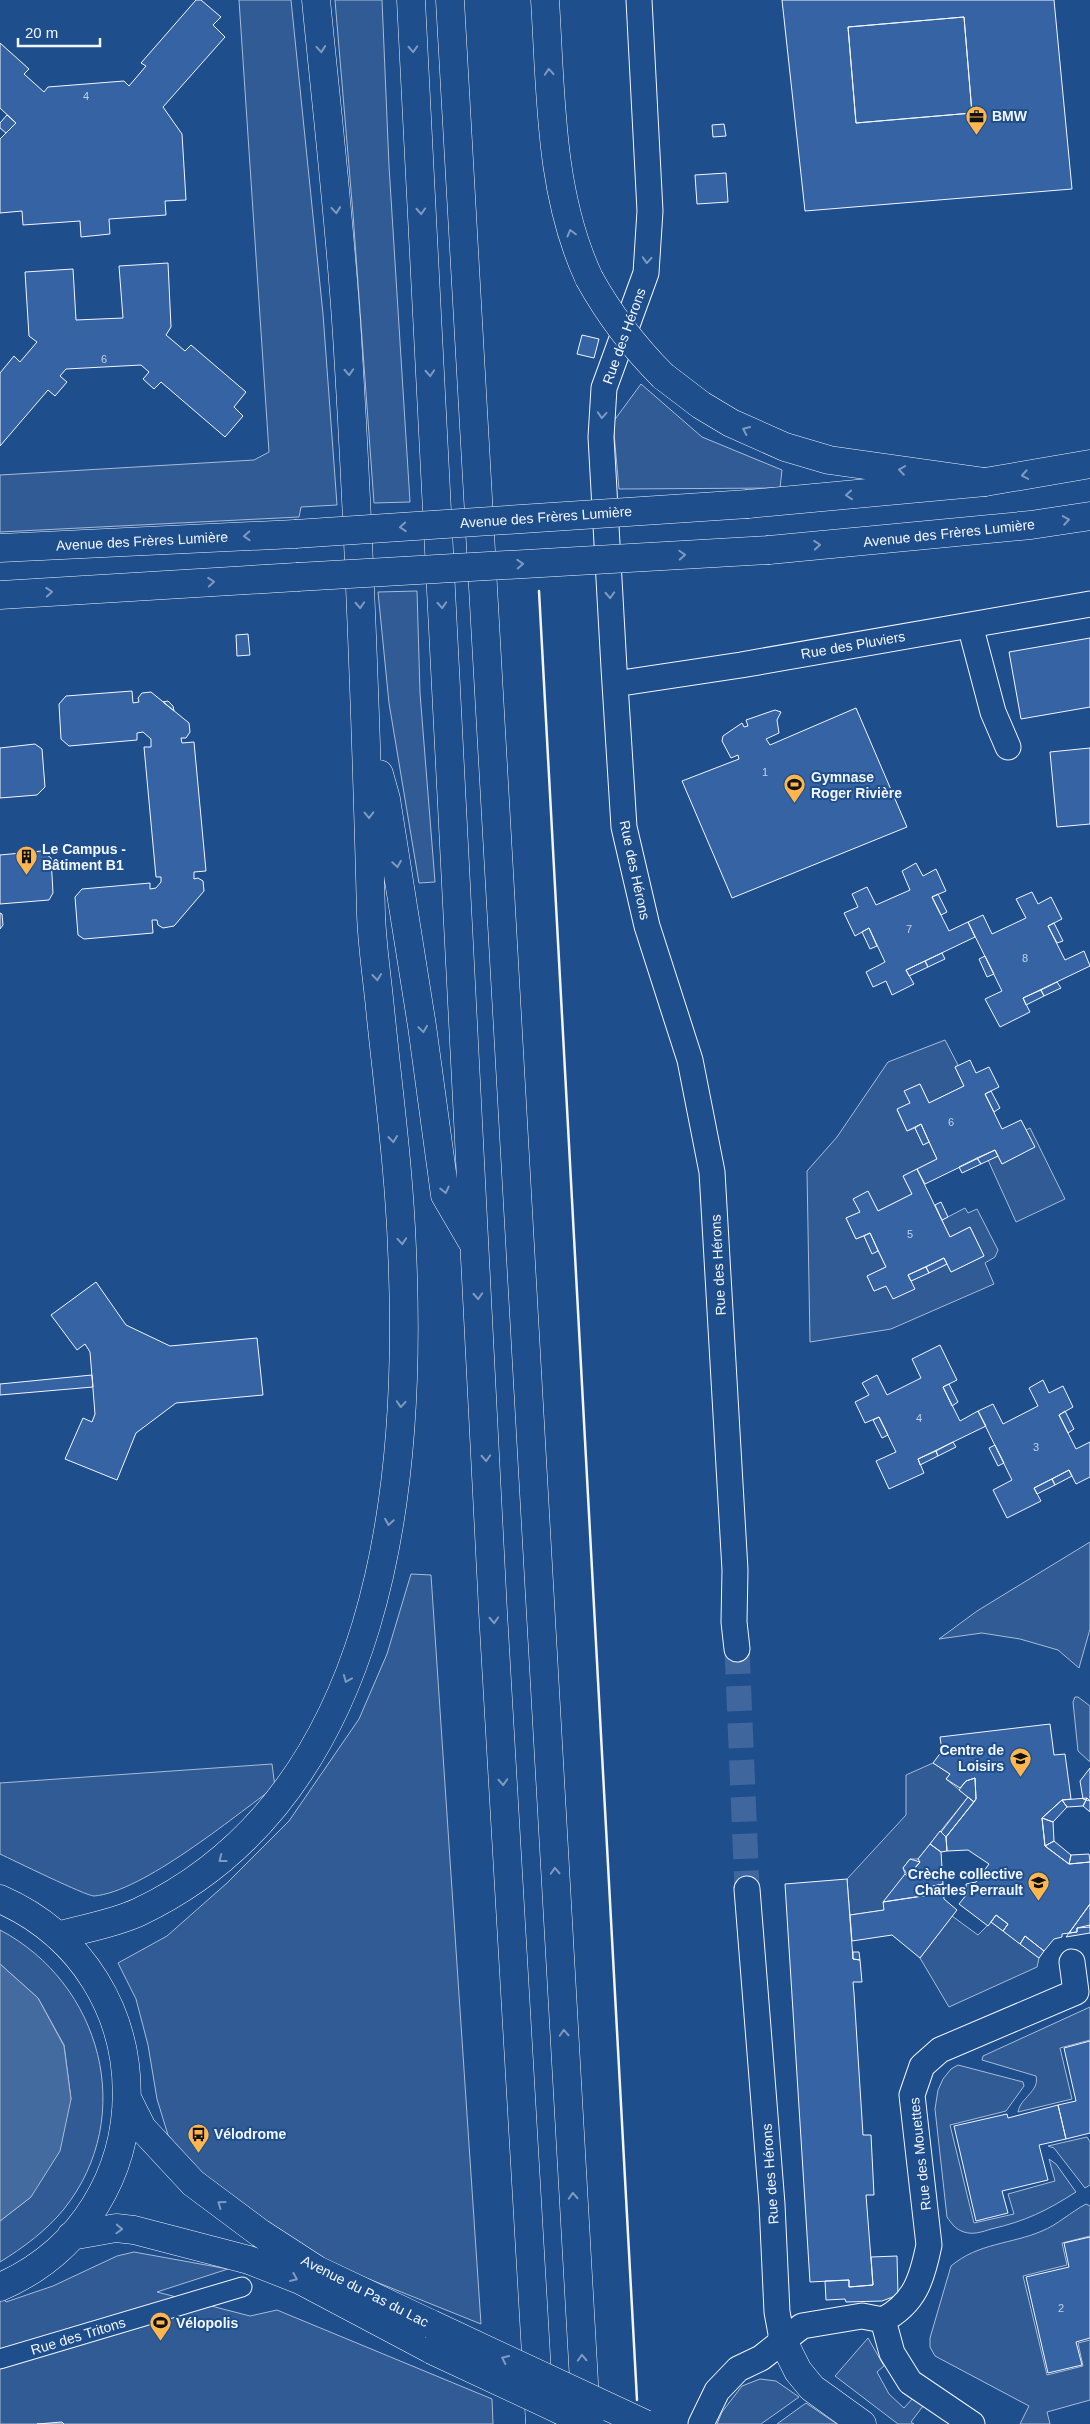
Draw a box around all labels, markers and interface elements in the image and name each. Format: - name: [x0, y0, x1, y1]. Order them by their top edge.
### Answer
- scale bar: [18, 15, 100, 47]
- text: 20 m: [25, 24, 58, 41]
- one-way arrow: [315, 45, 326, 53]
- one-way arrow: [408, 45, 418, 53]
- one-way arrow: [544, 68, 555, 76]
- house number: 4: [83, 90, 89, 102]
- office icon: BMW: [964, 104, 988, 135]
- place label: BMW: [992, 108, 1028, 124]
- one-way arrow: [330, 207, 341, 215]
- one-way arrow: [416, 207, 427, 215]
- one-way arrow: [566, 228, 577, 237]
- one-way arrow: [642, 256, 653, 264]
- street label: Rue des Hérons: [599, 286, 649, 386]
- house number: 6: [101, 353, 107, 365]
- one-way arrow: [343, 369, 354, 377]
- one-way arrow: [424, 370, 435, 378]
- one-way arrow: [597, 411, 608, 419]
- one-way arrow: [742, 425, 751, 436]
- one-way arrow: [898, 466, 906, 476]
- one-way arrow: [1020, 470, 1029, 480]
- one-way arrow: [845, 489, 853, 500]
- street label: Avenue des Frères Lumière: [459, 503, 633, 531]
- one-way arrow: [1061, 515, 1070, 525]
- street label: Avenue des Frères Lumière: [862, 516, 1036, 550]
- one-way arrow: [398, 521, 406, 532]
- street label: Avenue des Frères Lumière: [55, 528, 229, 554]
- one-way arrow: [242, 531, 250, 541]
- one-way arrow: [813, 540, 821, 551]
- one-way arrow: [679, 549, 687, 560]
- one-way arrow: [516, 559, 524, 570]
- one-way arrow: [207, 577, 215, 588]
- one-way arrow: [45, 587, 53, 598]
- one-way arrow: [604, 591, 615, 599]
- one-way arrow: [355, 601, 366, 609]
- one-way arrow: [436, 602, 447, 610]
- street label: Rue des Pluviers: [800, 628, 906, 662]
- house number: 1: [762, 766, 768, 778]
- place label: Gymnase Roger Rivière: [811, 769, 902, 801]
- sports icon: Gymnase Roger Rivière: [783, 773, 807, 804]
- one-way arrow: [364, 812, 374, 819]
- street label: Rue des Hérons: [617, 819, 653, 921]
- place label: Le Campus - Bâtiment B1: [42, 841, 126, 873]
- building icon: Le Campus - Bâtiment B1: [14, 845, 38, 876]
- one-way arrow: [391, 860, 401, 869]
- house number: 7: [906, 923, 912, 935]
- house number: 8: [1022, 952, 1028, 964]
- one-way arrow: [371, 974, 382, 982]
- one-way arrow: [417, 1025, 428, 1033]
- house number: 6: [948, 1116, 954, 1128]
- one-way arrow: [387, 1135, 398, 1143]
- one-way arrow: [439, 1185, 450, 1194]
- street label: Rue des Hérons: [707, 1214, 729, 1316]
- house number: 5: [907, 1228, 913, 1240]
- one-way arrow: [396, 1238, 407, 1246]
- one-way arrow: [472, 1292, 483, 1300]
- one-way arrow: [396, 1400, 407, 1408]
- house number: 4: [916, 1412, 922, 1424]
- house number: 3: [1033, 1441, 1039, 1453]
- one-way arrow: [480, 1454, 491, 1462]
- one-way arrow: [384, 1518, 394, 1527]
- one-way arrow: [488, 1616, 499, 1624]
- one-way arrow: [343, 1674, 354, 1683]
- place label: Centre de Loisirs: [939, 1742, 1004, 1774]
- school or university icon: Centre de Loisirs: [1008, 1746, 1032, 1777]
- one-way arrow: [498, 1779, 509, 1787]
- one-way arrow: [219, 1854, 228, 1862]
- place label: Crèche collective Charles Perrault: [908, 1866, 1023, 1898]
- one-way arrow: [549, 1867, 560, 1875]
- school or university icon: Crèche collective Charles Perrault: [1027, 1870, 1051, 1901]
- one-way arrow: [559, 2029, 570, 2037]
- street label: Rue des Mouettes: [906, 2097, 934, 2211]
- bus stop icon: Vélodrome: [186, 2122, 210, 2153]
- street label: Rue des Hérons: [758, 2123, 782, 2225]
- place label: Vélodrome: [214, 2126, 287, 2142]
- one-way arrow: [568, 2191, 579, 2199]
- one-way arrow: [217, 2201, 227, 2210]
- one-way arrow: [116, 2223, 124, 2234]
- street label: Avenue du Pas du Lac: [299, 2252, 431, 2330]
- one-way arrow: [289, 2272, 298, 2283]
- house number: 2: [1058, 2302, 1064, 2314]
- sports icon: Vélopolis: [148, 2311, 172, 2342]
- street label: Rue des Tritons: [29, 2314, 127, 2358]
- place label: Vélopolis: [176, 2315, 238, 2331]
- one-way arrow: [577, 2354, 588, 2362]
- one-way arrow: [501, 2355, 510, 2365]

